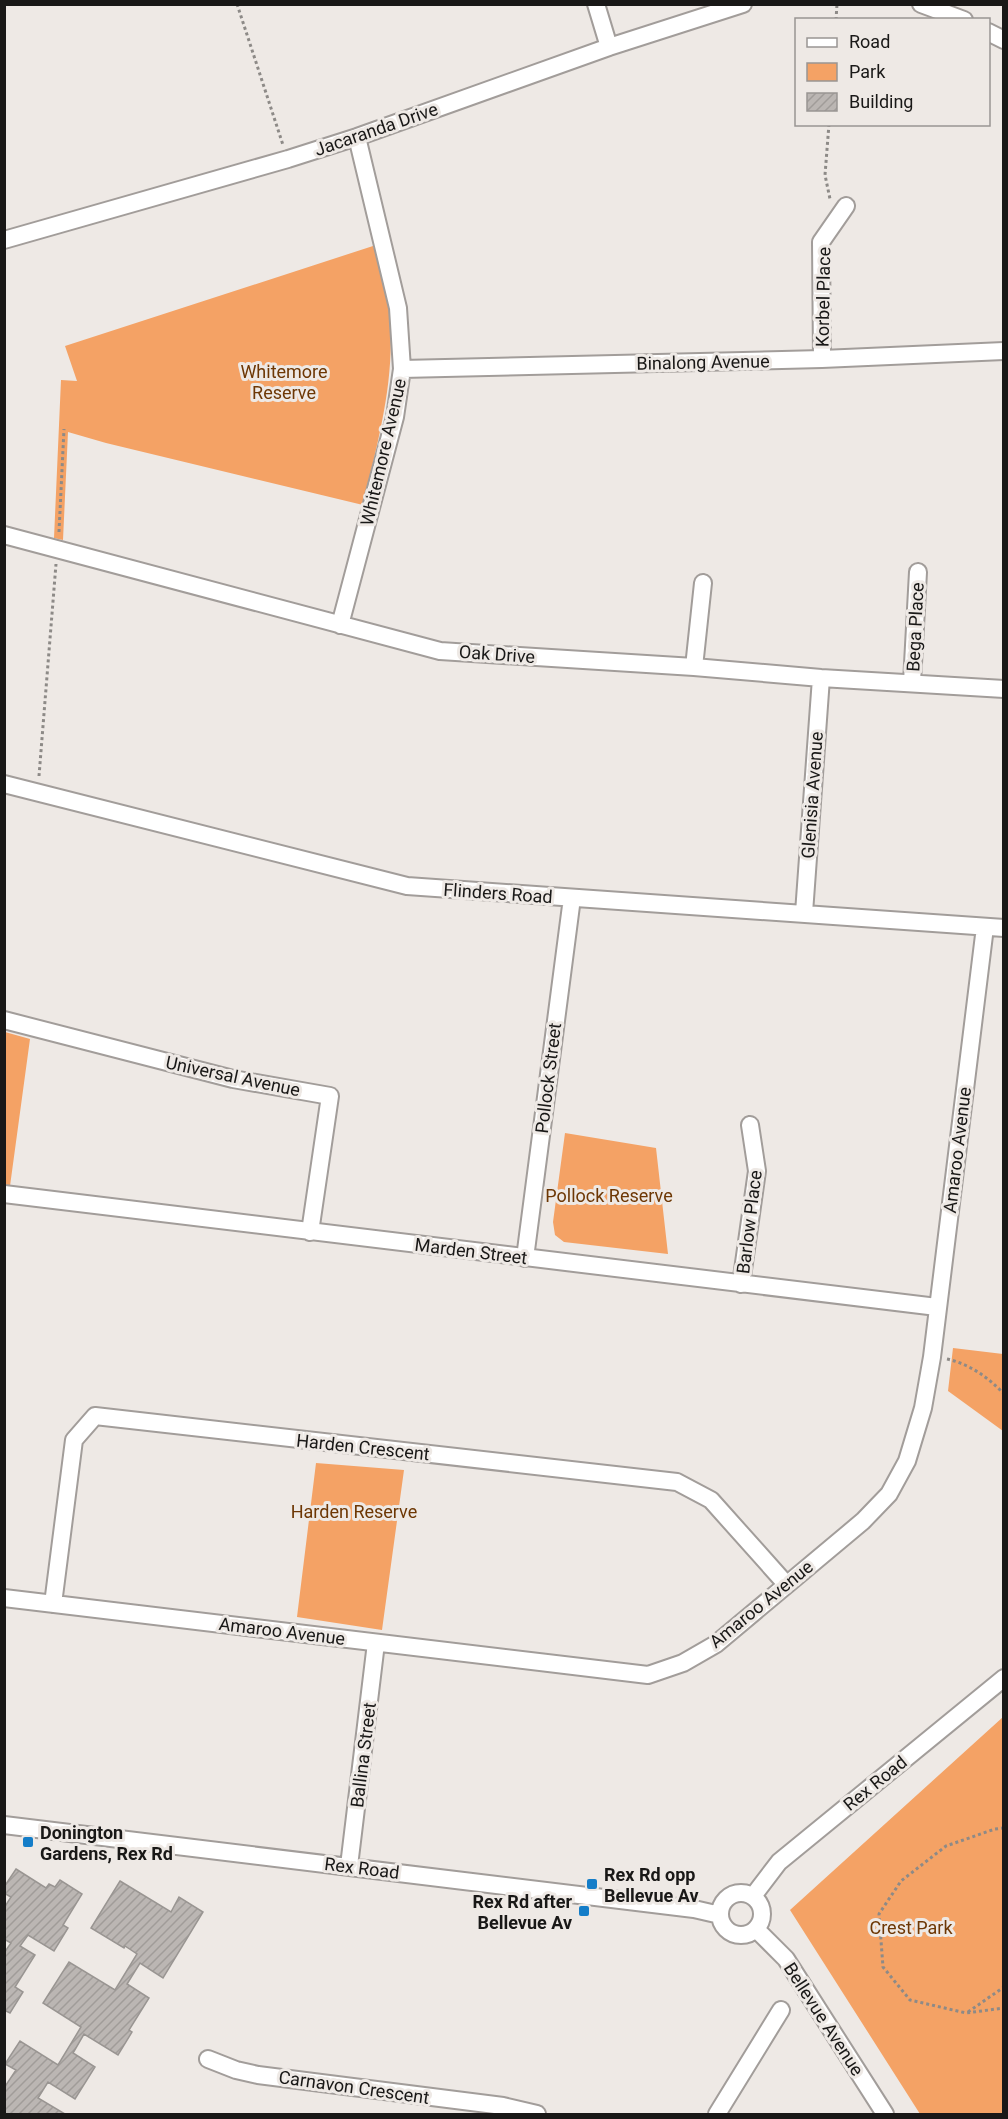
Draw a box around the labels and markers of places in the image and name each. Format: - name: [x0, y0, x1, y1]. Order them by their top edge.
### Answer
- place label: Donington Gardens, Rex Rd: [40, 1822, 173, 1864]
- marker: Donington Gardens, Rex Rd: [21, 1835, 35, 1849]
- place label: Rex Rd opp Bellevue Av: [604, 1864, 699, 1906]
- marker: Rex Rd opp Bellevue Av: [585, 1877, 599, 1891]
- place label: Rex Rd after Bellevue Av: [472, 1891, 572, 1933]
- marker: Rex Rd after Bellevue Av: [577, 1904, 591, 1918]

